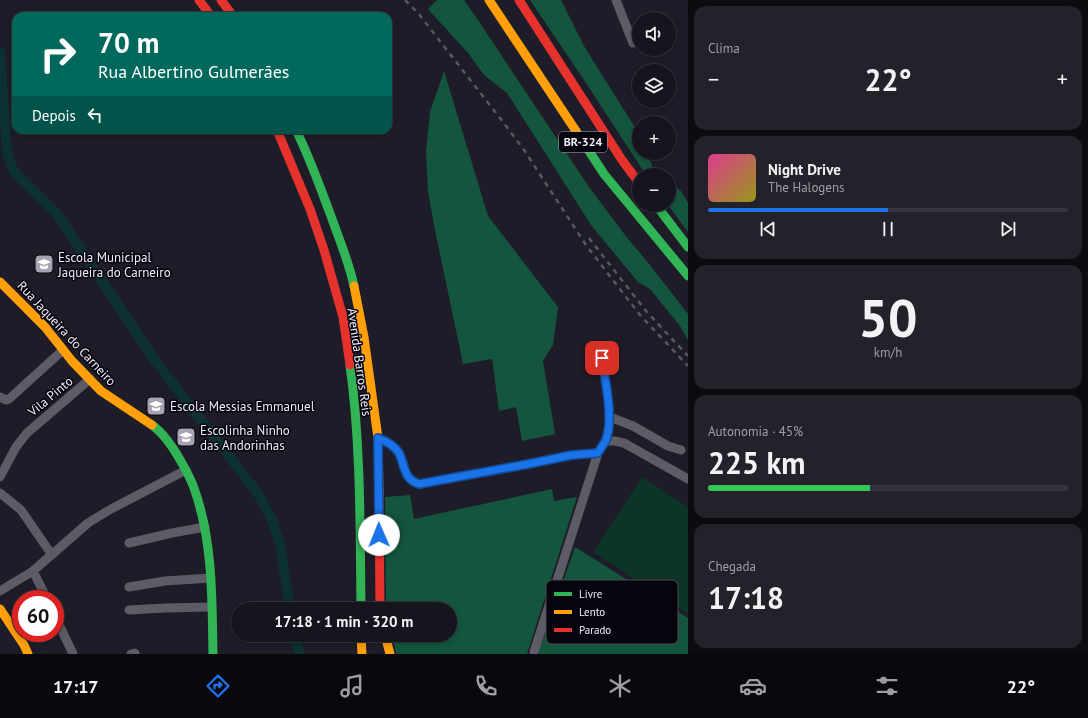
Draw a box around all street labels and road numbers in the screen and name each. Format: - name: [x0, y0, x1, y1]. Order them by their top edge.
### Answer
- road number: BR-324: [559, 132, 607, 152]
- street label: Rua Jaqueira do Carneiro: [14, 277, 120, 389]
- street label: Avenida Barros Reis: [344, 307, 375, 417]
- street label: Vila Pinto: [24, 373, 76, 421]

